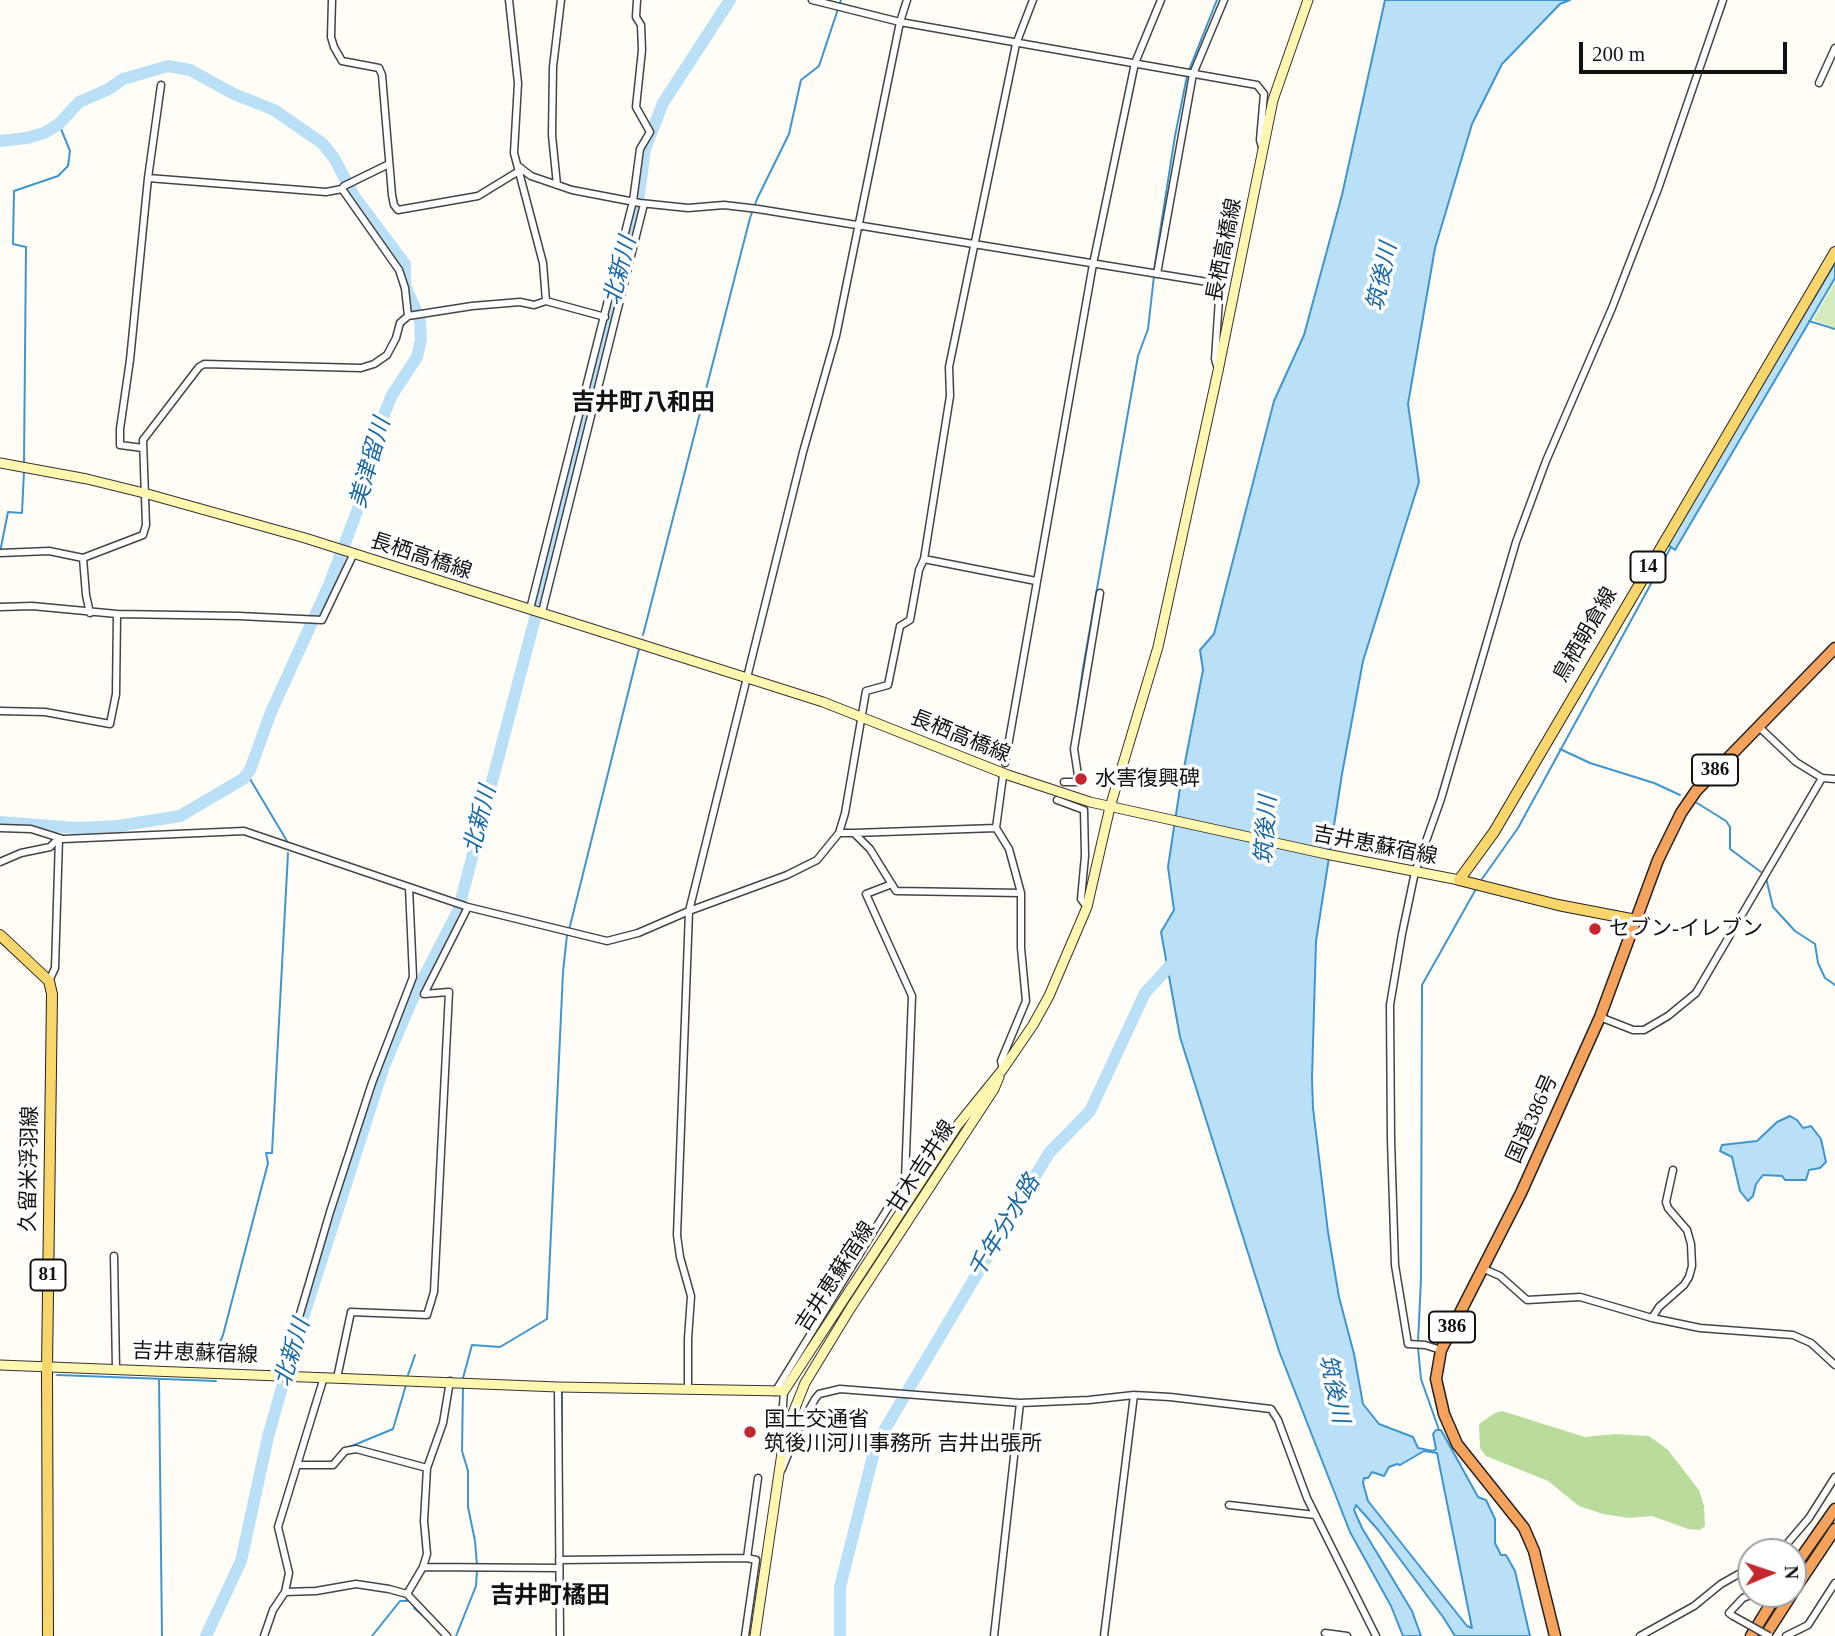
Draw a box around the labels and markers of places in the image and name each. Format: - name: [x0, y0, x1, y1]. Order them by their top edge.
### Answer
- place label: 水害復興碑: [1095, 766, 1200, 792]
- marker: 水害復興碑: [1073, 771, 1089, 787]
- place label: セブン-イレブン: [1609, 916, 1763, 942]
- marker: セブン-イレブン: [1587, 921, 1603, 937]
- place label: 国土交通省 筑後川河川事務所 吉井出張所: [764, 1407, 1042, 1457]
- marker: 国土交通省 筑後川河川事務所 吉井出張所: [742, 1424, 758, 1440]

